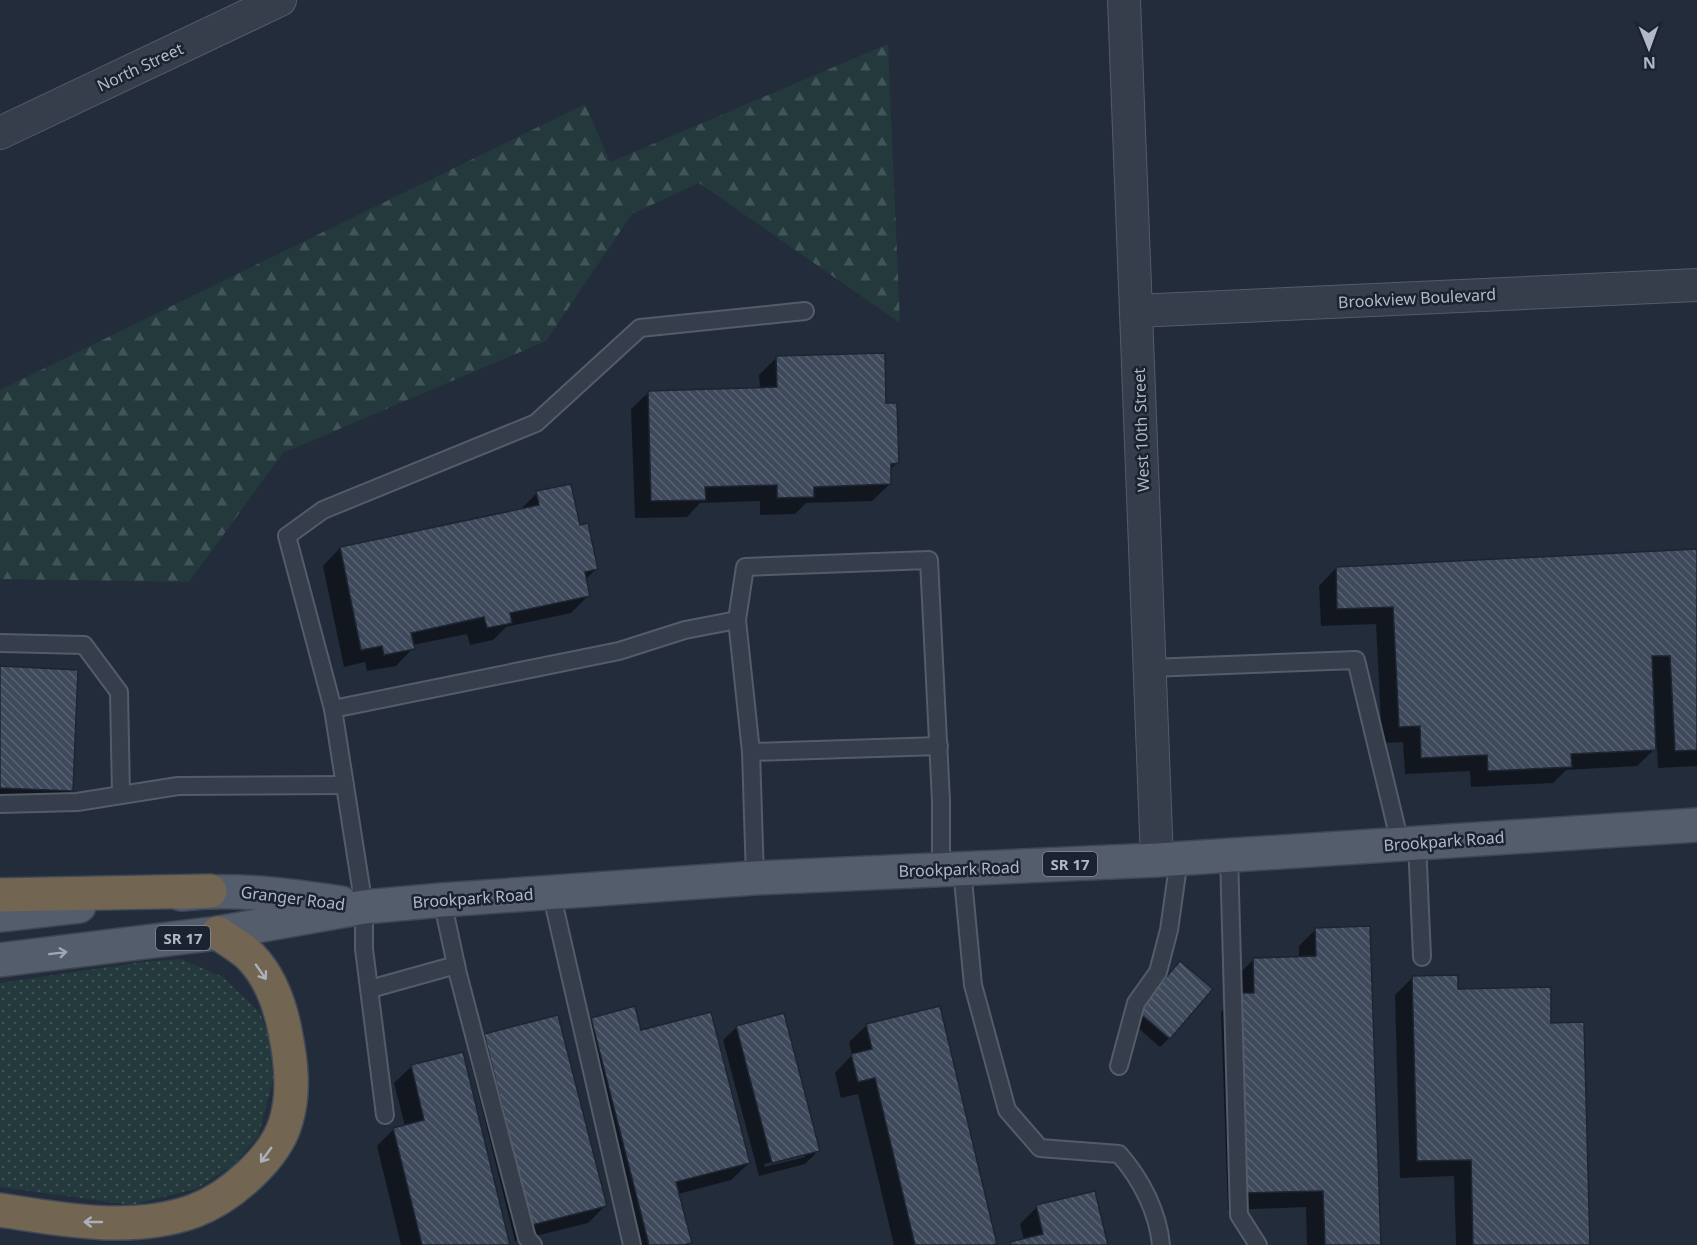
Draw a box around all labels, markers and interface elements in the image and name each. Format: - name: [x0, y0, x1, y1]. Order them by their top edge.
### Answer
- north arrow: [1619, 18, 1679, 78]
- street label: North Street: [93, 37, 187, 97]
- text: N: [1643, 52, 1656, 74]
- street label: Brookview Boulevard: [1337, 283, 1497, 313]
- street label: West 10th Street: [1128, 367, 1154, 492]
- street label: Brookpark Road: [1383, 826, 1505, 856]
- road number: SR 17: [1043, 852, 1097, 876]
- street label: Brookpark Road: [898, 856, 1020, 882]
- street label: Granger Road: [240, 881, 346, 915]
- street label: Brookpark Road: [412, 883, 534, 913]
- road number: SR 17: [156, 926, 210, 950]
- one-way arrow: [48, 948, 67, 959]
- one-way arrow: [255, 963, 268, 979]
- one-way arrow: [260, 1146, 273, 1162]
- one-way arrow: [83, 1216, 103, 1228]

